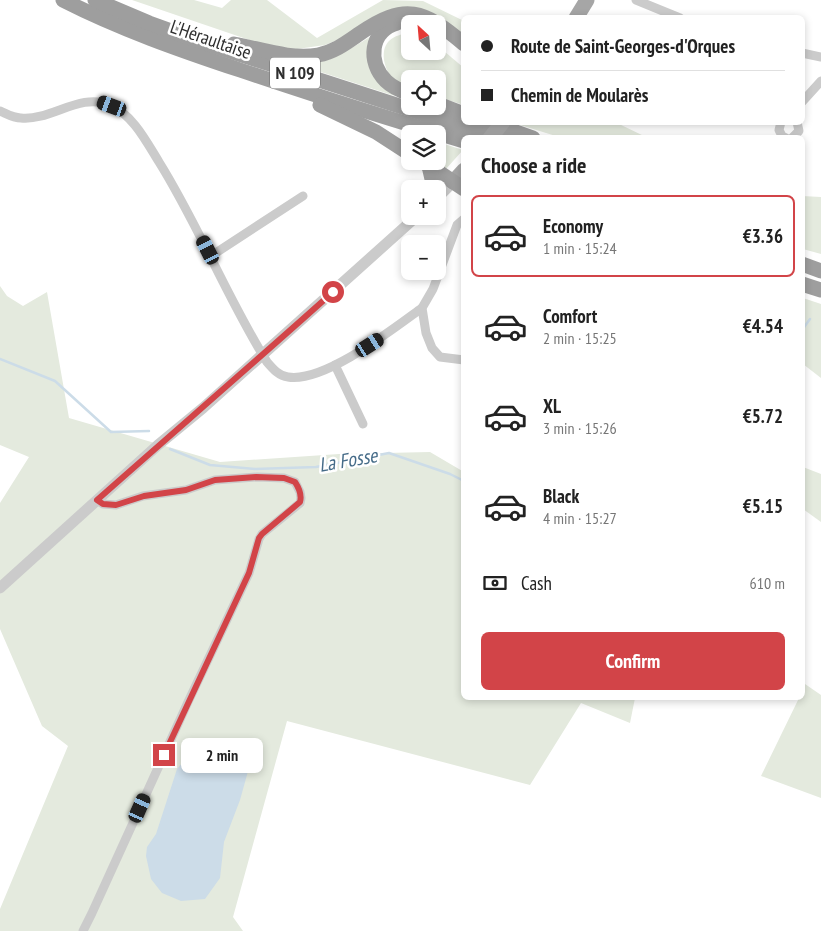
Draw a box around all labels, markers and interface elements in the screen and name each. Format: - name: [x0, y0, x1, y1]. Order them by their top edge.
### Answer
- street label: L'Héraultaise: [167, 14, 255, 64]
- north arrow: [401, 15, 446, 60]
- map controls: [401, 15, 446, 280]
- text: Route de Saint-Georges-d'Orques: [511, 34, 735, 58]
- road number: N 109: [270, 58, 320, 88]
- button: locate: [401, 70, 446, 115]
- text: Chemin de Moularès: [511, 83, 648, 107]
- car: [95, 94, 128, 118]
- button: layers: [401, 125, 446, 170]
- text: Choose a ride: [481, 151, 586, 179]
- button: +: [401, 180, 446, 225]
- icon: car: [483, 214, 528, 259]
- text: Economy: [543, 214, 603, 238]
- text: €3.36: [743, 224, 783, 248]
- car: [194, 233, 221, 267]
- button: −: [401, 235, 446, 280]
- text: 1 min · 15:24: [543, 238, 617, 258]
- route start: [322, 281, 344, 303]
- icon: car: [483, 304, 528, 349]
- text: Comfort: [543, 304, 597, 328]
- text: €4.54: [743, 314, 783, 338]
- text: 2 min · 15:25: [543, 328, 617, 348]
- car: [353, 331, 386, 359]
- icon: car: [483, 394, 528, 439]
- text: XL: [543, 394, 561, 418]
- text: €5.72: [743, 404, 783, 428]
- text: 3 min · 15:26: [543, 418, 617, 438]
- water label: La Fosse: [317, 442, 381, 478]
- icon: car: [483, 484, 528, 529]
- text: Black: [543, 484, 579, 508]
- text: €5.15: [743, 494, 783, 518]
- text: 4 min · 15:27: [543, 508, 617, 528]
- icon: cash: [481, 569, 509, 597]
- text: Cash: [521, 571, 552, 595]
- text: 610 m: [750, 573, 785, 593]
- button: Confirm: [481, 632, 785, 690]
- callout: 2 min: [182, 738, 264, 772]
- route end: [153, 744, 175, 766]
- text: 2 min: [206, 745, 238, 765]
- car: [127, 791, 152, 825]

